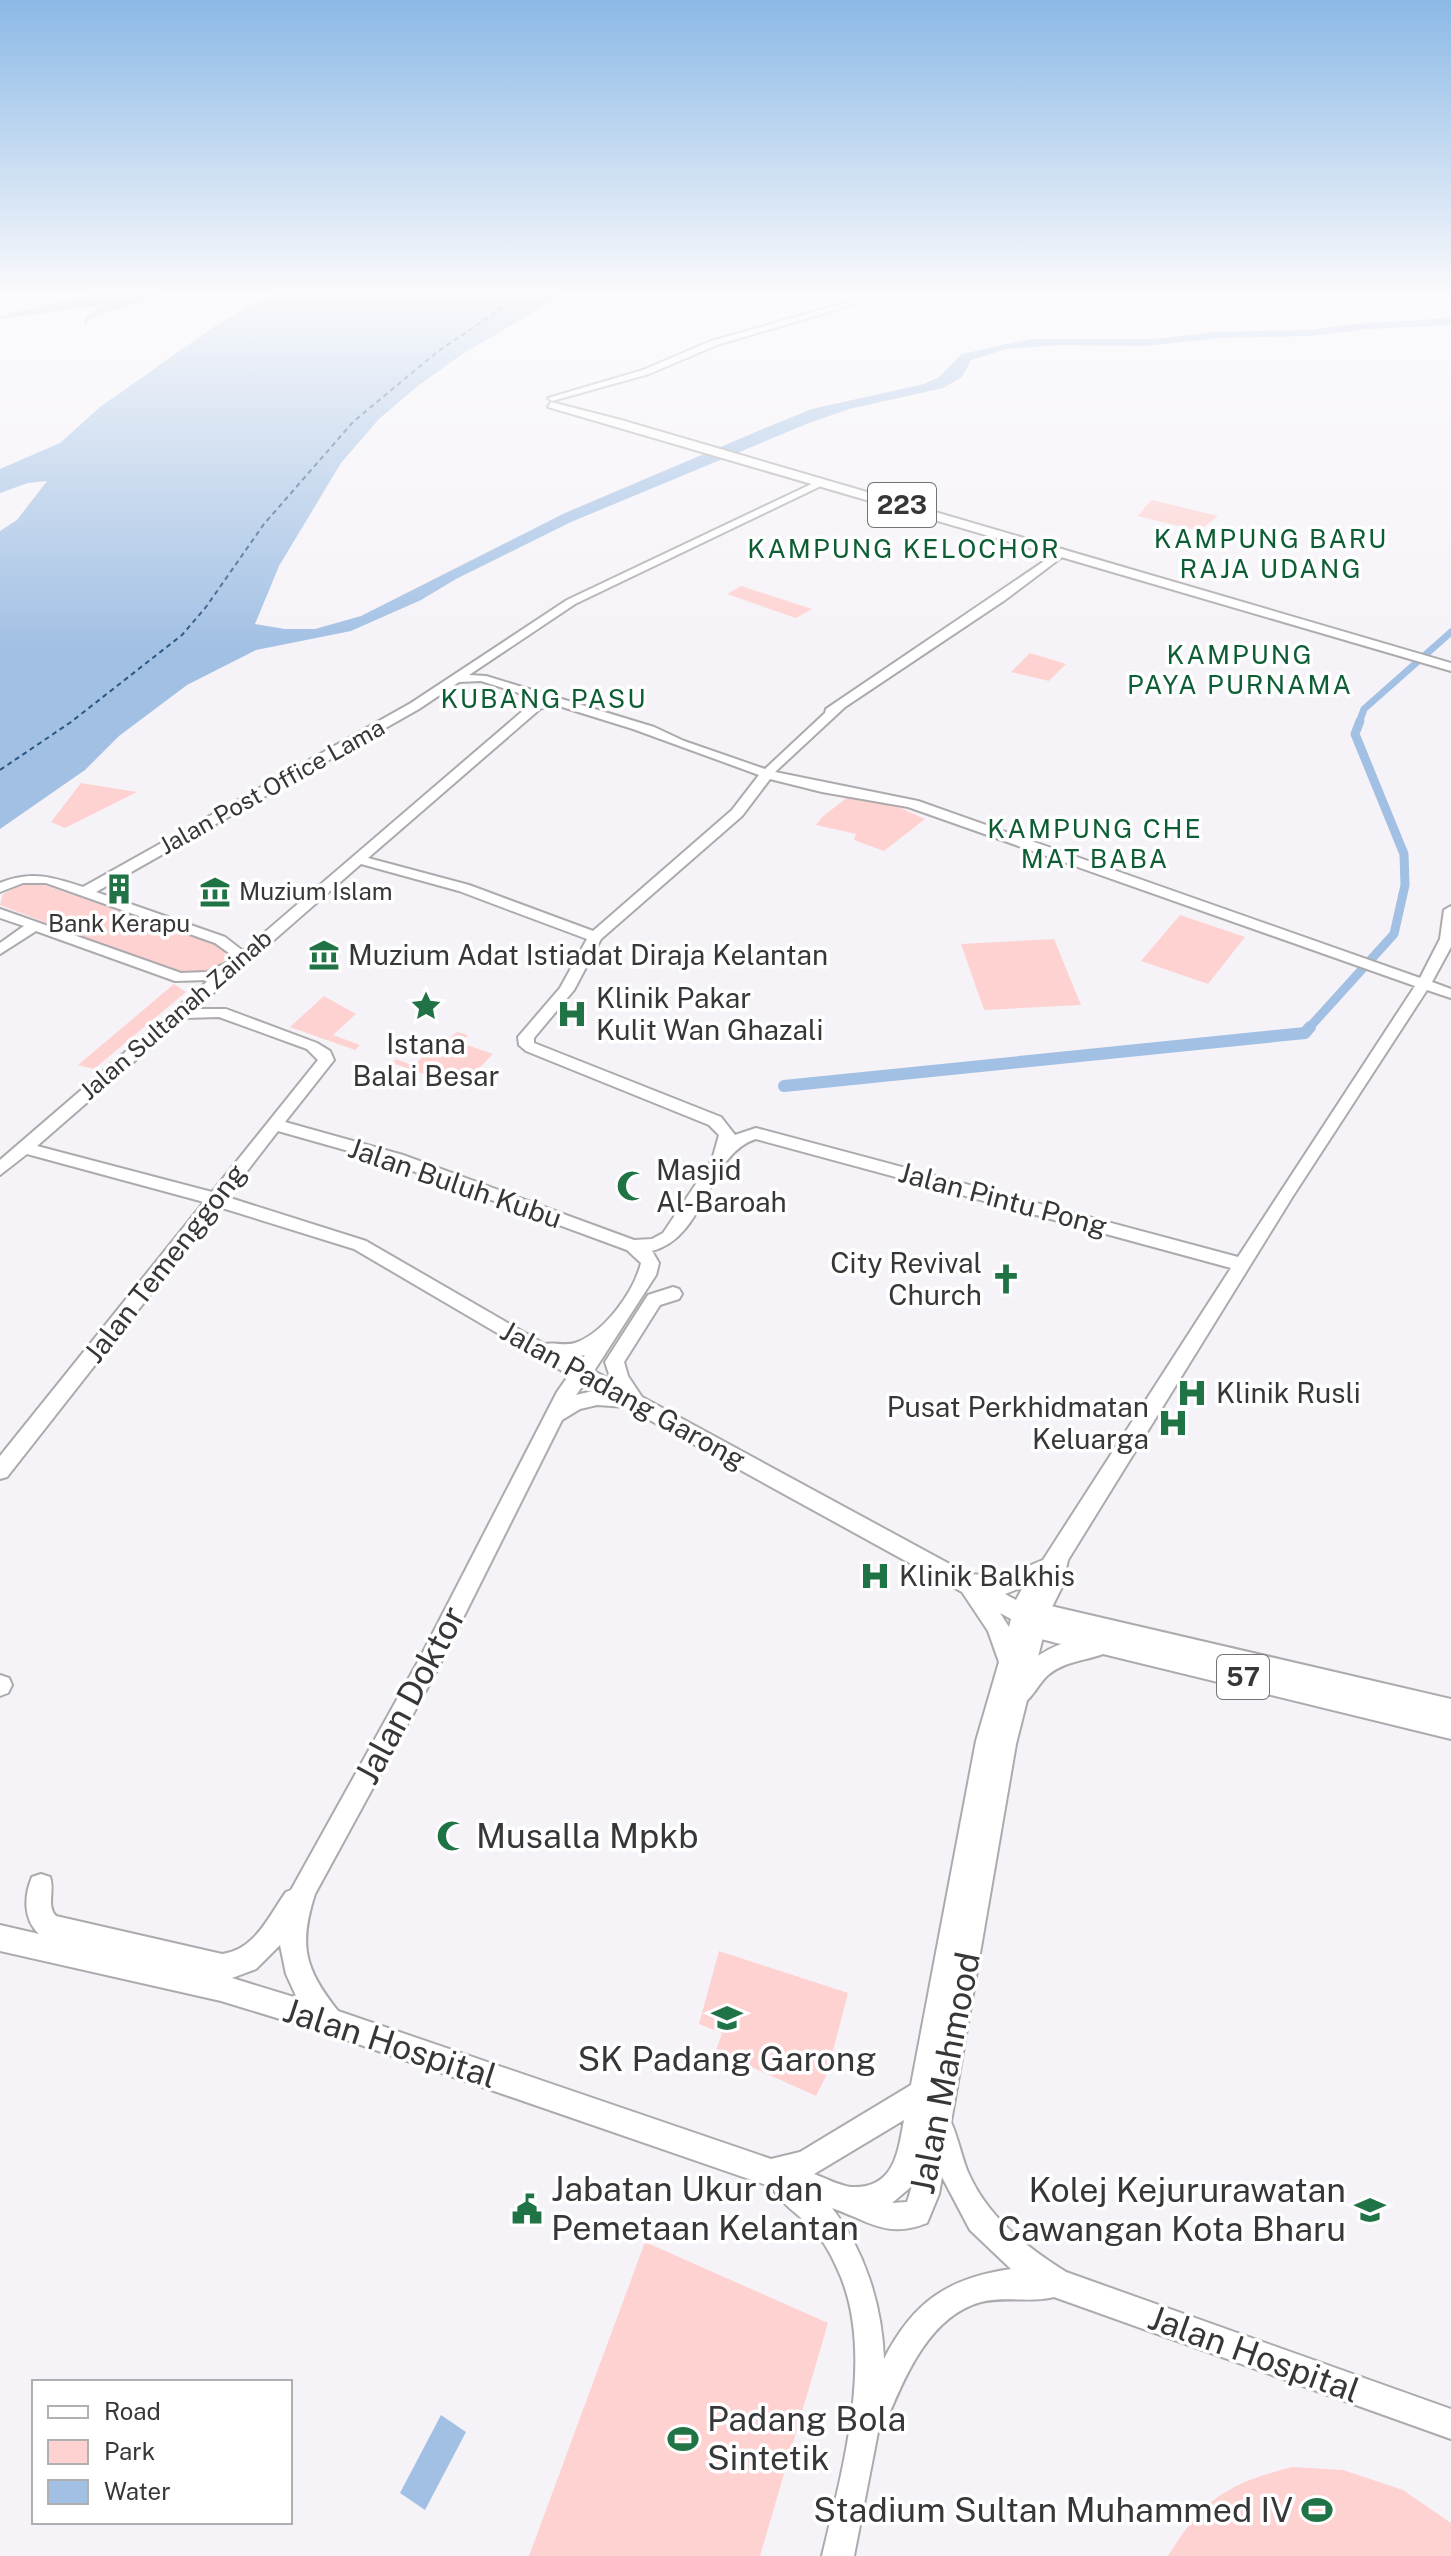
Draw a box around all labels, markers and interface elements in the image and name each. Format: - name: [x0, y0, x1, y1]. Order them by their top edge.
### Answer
- road number: 223: [868, 483, 936, 527]
- district label: KAMPUNG BARU RAJA UDANG: [1154, 523, 1388, 584]
- district label: KAMPUNG KELOCHOR: [747, 533, 1061, 564]
- district label: KAMPUNG PAYA PURNAMA: [1127, 639, 1353, 700]
- district label: KUBANG PASU: [441, 683, 647, 714]
- street label: Jalan Post Office Lama: [154, 713, 389, 860]
- district label: KAMPUNG CHE MAT BABA: [987, 813, 1203, 874]
- building icon: Bank Kerapu: [102, 872, 136, 906]
- museum icon: Muzium Islam: [198, 875, 232, 909]
- place label: Muzium Islam: [239, 877, 392, 905]
- place label: Bank Kerapu: [48, 909, 190, 937]
- street label: Jalan Sultanah Zainab: [74, 923, 277, 1105]
- museum icon: Muzium Adat Istiadat Diraja Kelantan: [307, 938, 341, 972]
- place label: Muzium Adat Istiadat Diraja Kelantan: [348, 938, 828, 971]
- place label: Klinik Pakar Kulit Wan Ghazali: [596, 981, 823, 1046]
- place icon: Istana Balai Besar: [409, 989, 443, 1023]
- hospital icon: Klinik Pakar Kulit Wan Ghazali: [555, 997, 589, 1031]
- place label: Istana Balai Besar: [352, 1027, 500, 1092]
- street label: Jalan Buluh Kubu: [344, 1131, 566, 1234]
- place label: Masjid Al-Baroah: [656, 1153, 787, 1218]
- street label: Jalan Pintu Pong: [895, 1155, 1111, 1242]
- street label: Jalan Temenggong: [77, 1157, 253, 1369]
- mosque icon: Masjid Al-Baroah: [615, 1169, 649, 1203]
- place label: City Revival Church: [830, 1246, 982, 1311]
- church icon: City Revival Church: [989, 1262, 1023, 1296]
- street label: Jalan Padang Garong: [495, 1313, 751, 1476]
- hospital icon: Klinik Rusli: [1175, 1376, 1209, 1410]
- place label: Klinik Rusli: [1216, 1376, 1361, 1409]
- place label: Pusat Perkhidmatan Keluarga: [887, 1390, 1149, 1455]
- hospital icon: Pusat Perkhidmatan Keluarga: [1156, 1406, 1190, 1440]
- hospital icon: Klinik Balkhis: [858, 1559, 892, 1593]
- place label: Klinik Balkhis: [899, 1559, 1075, 1592]
- street label: Jalan Doktor: [346, 1599, 474, 1791]
- road number: 57: [1217, 1655, 1269, 1699]
- place label: Musalla Mpkb: [476, 1816, 699, 1856]
- mosque icon: Musalla Mpkb: [435, 1819, 469, 1853]
- street label: Jalan Mahmood: [902, 1949, 988, 2197]
- street label: Jalan Hospital: [278, 1990, 502, 2096]
- school or university icon: SK Padang Garong: [710, 2001, 744, 2035]
- place label: SK Padang Garong: [577, 2039, 877, 2079]
- place label: Jabatan Ukur dan Pemetaan Kelantan: [551, 2169, 859, 2248]
- place label: Kolej Kejururawatan Cawangan Kota Bharu: [998, 2170, 1346, 2249]
- public building icon: Jabatan Ukur dan Pemetaan Kelantan: [510, 2192, 544, 2226]
- school or university icon: Kolej Kejururawatan Cawangan Kota Bharu: [1353, 2193, 1387, 2227]
- street label: Jalan Hospital: [1143, 2297, 1365, 2411]
- legend: [32, 2380, 292, 2524]
- text: Road: [104, 2397, 161, 2425]
- place label: Padang Bola Sintetik: [707, 2399, 906, 2478]
- sports icon: Padang Bola Sintetik: [666, 2422, 700, 2456]
- text: Park: [104, 2437, 155, 2465]
- text: Water: [104, 2477, 171, 2505]
- place label: Stadium Sultan Muhammed IV: [813, 2490, 1293, 2530]
- sports icon: Stadium Sultan Muhammed IV: [1300, 2493, 1334, 2527]

